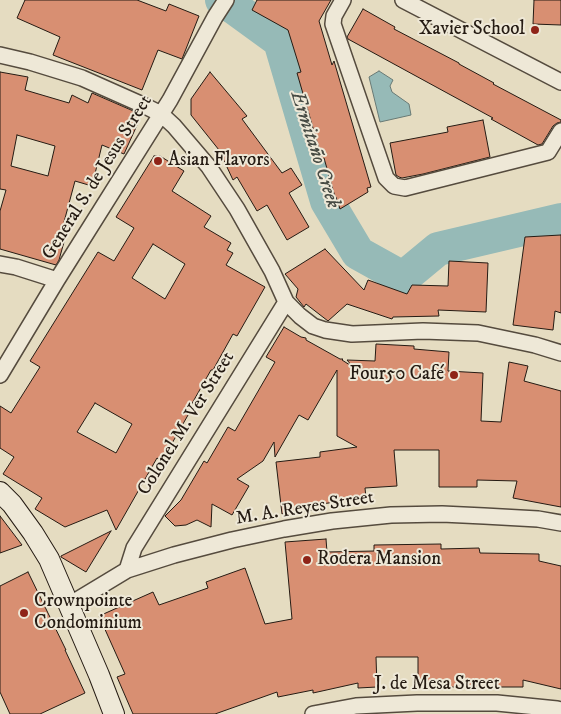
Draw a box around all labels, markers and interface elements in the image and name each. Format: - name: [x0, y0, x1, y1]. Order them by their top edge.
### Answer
- place label: Xavier School: [419, 19, 525, 41]
- marker: Xavier School: [529, 24, 541, 36]
- water label: Ermitaño Creek: [284, 88, 344, 212]
- street label: General S. de Jesus Street: [38, 92, 158, 264]
- place label: Asian Flavors: [168, 150, 270, 172]
- marker: Asian Flavors: [152, 155, 164, 167]
- street label: Colonel M. Ver Street: [134, 348, 240, 500]
- place label: Four50 Café: [349, 364, 444, 386]
- marker: Four50 Café: [448, 369, 460, 381]
- street label: M. A. Reyes Street: [234, 487, 376, 531]
- place label: Rodera Mansion: [317, 549, 441, 571]
- marker: Rodera Mansion: [301, 554, 313, 566]
- place label: Crownpointe Condominium: [34, 591, 142, 635]
- marker: Crownpointe Condominium: [18, 607, 30, 619]
- street label: J. de Mesa Street: [374, 674, 500, 696]

